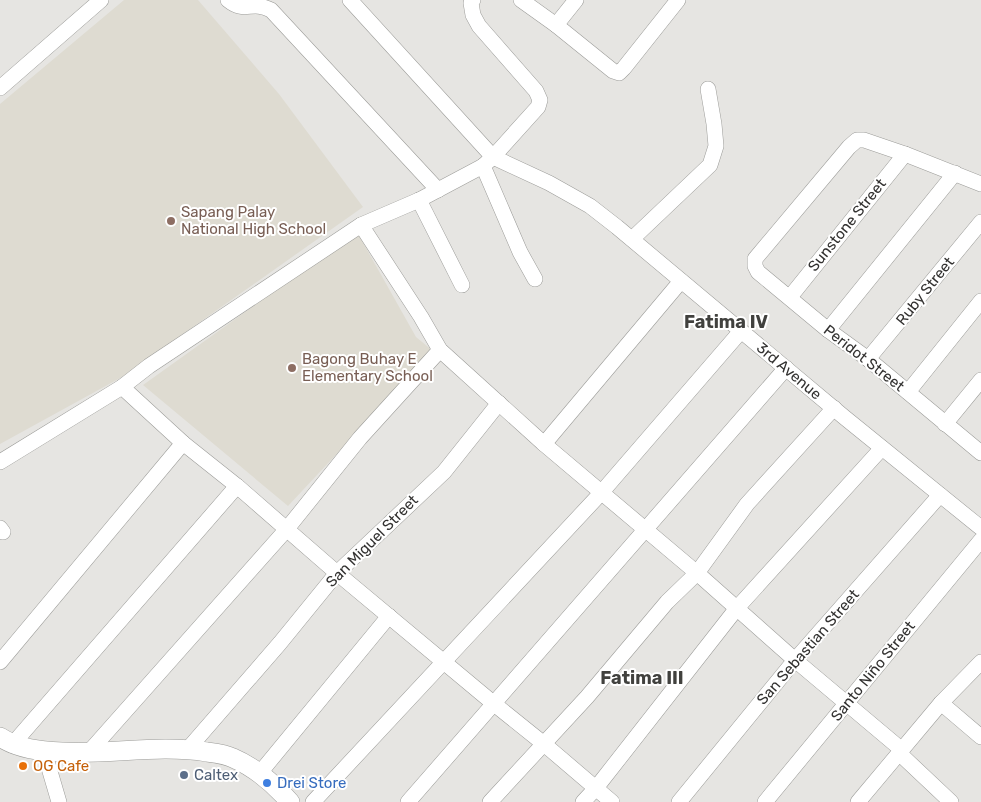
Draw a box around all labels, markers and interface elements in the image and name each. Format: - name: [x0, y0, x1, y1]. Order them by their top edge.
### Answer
- street label: Sunstone Street: [804, 175, 890, 275]
- place label: Sapang Palay National High School: [181, 203, 326, 238]
- marker: Sapang Palay National High School: [165, 215, 177, 227]
- street label: Ruby Street: [892, 253, 958, 329]
- district label: Fatima IV: [684, 311, 769, 333]
- street label: Peridot Street: [820, 321, 908, 395]
- street label: 3rd Avenue: [753, 339, 825, 403]
- place label: Bagong Buhay E Elementary School: [302, 350, 433, 385]
- marker: Bagong Buhay E Elementary School: [286, 362, 298, 374]
- street label: San Miguel Street: [322, 491, 422, 591]
- street label: San Sebastian Street: [753, 586, 863, 708]
- street label: Santo Niño Street: [827, 617, 919, 725]
- district label: Fatima III: [600, 667, 684, 689]
- place label: OG Cafe: [33, 757, 89, 775]
- marker: OG Cafe: [17, 760, 29, 772]
- place label: Caltex: [194, 766, 238, 784]
- marker: Caltex: [178, 769, 190, 781]
- place label: Drei Store: [277, 774, 346, 792]
- marker: Drei Store: [261, 777, 273, 789]

